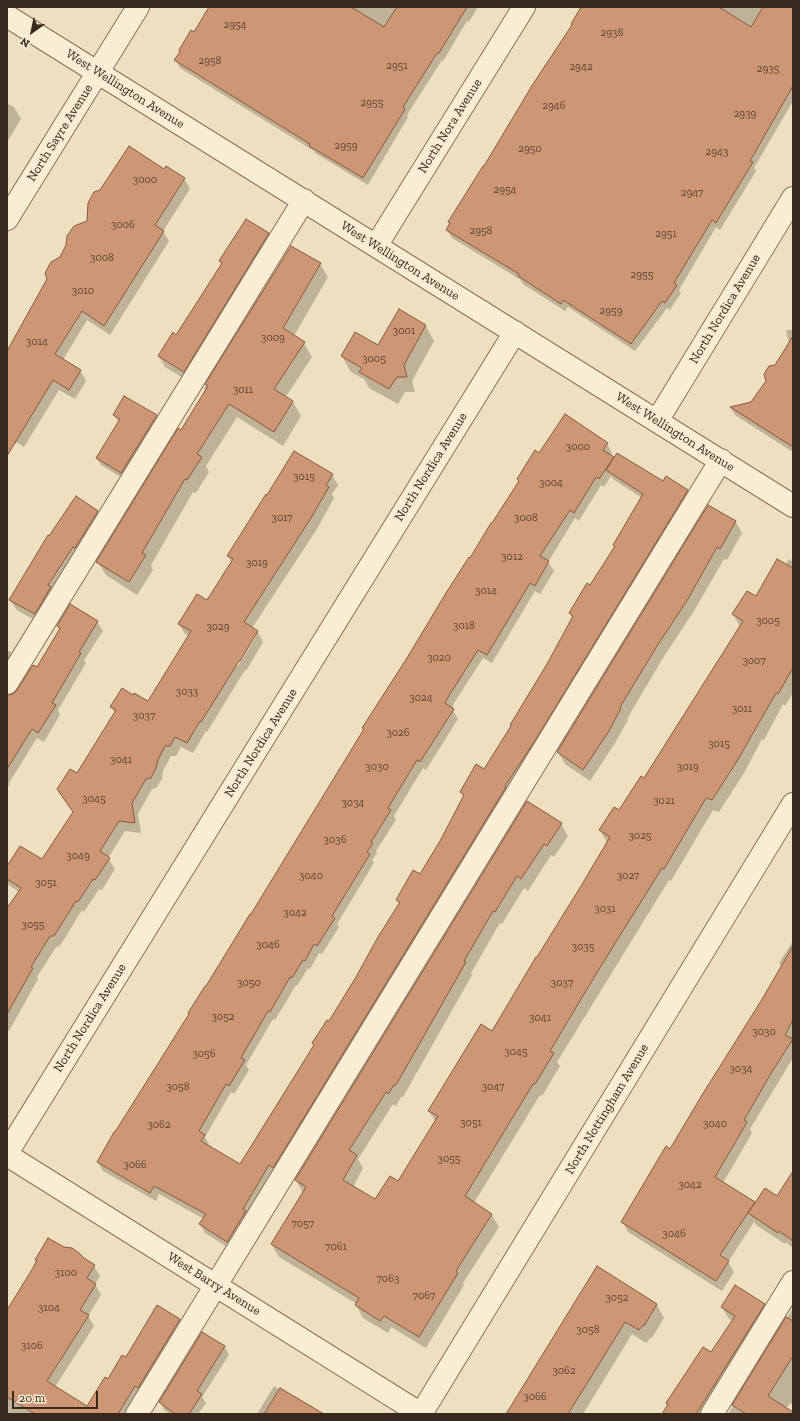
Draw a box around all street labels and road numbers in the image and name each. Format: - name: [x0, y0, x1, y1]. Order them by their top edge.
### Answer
- street label: West Wellington Avenue: [63, 46, 187, 132]
- street label: North Nora Avenue: [415, 76, 485, 176]
- street label: North Sayre Avenue: [24, 81, 96, 185]
- street label: West Wellington Avenue: [338, 218, 462, 304]
- street label: North Nordica Avenue: [686, 251, 764, 367]
- street label: West Wellington Avenue: [613, 389, 737, 475]
- street label: North Nordica Avenue: [391, 410, 471, 524]
- street label: North Nordica Avenue: [221, 686, 301, 800]
- street label: North Nordica Avenue: [50, 961, 130, 1075]
- street label: North Nottingham Avenue: [562, 1041, 652, 1177]
- street label: West Barry Avenue: [165, 1249, 263, 1319]

